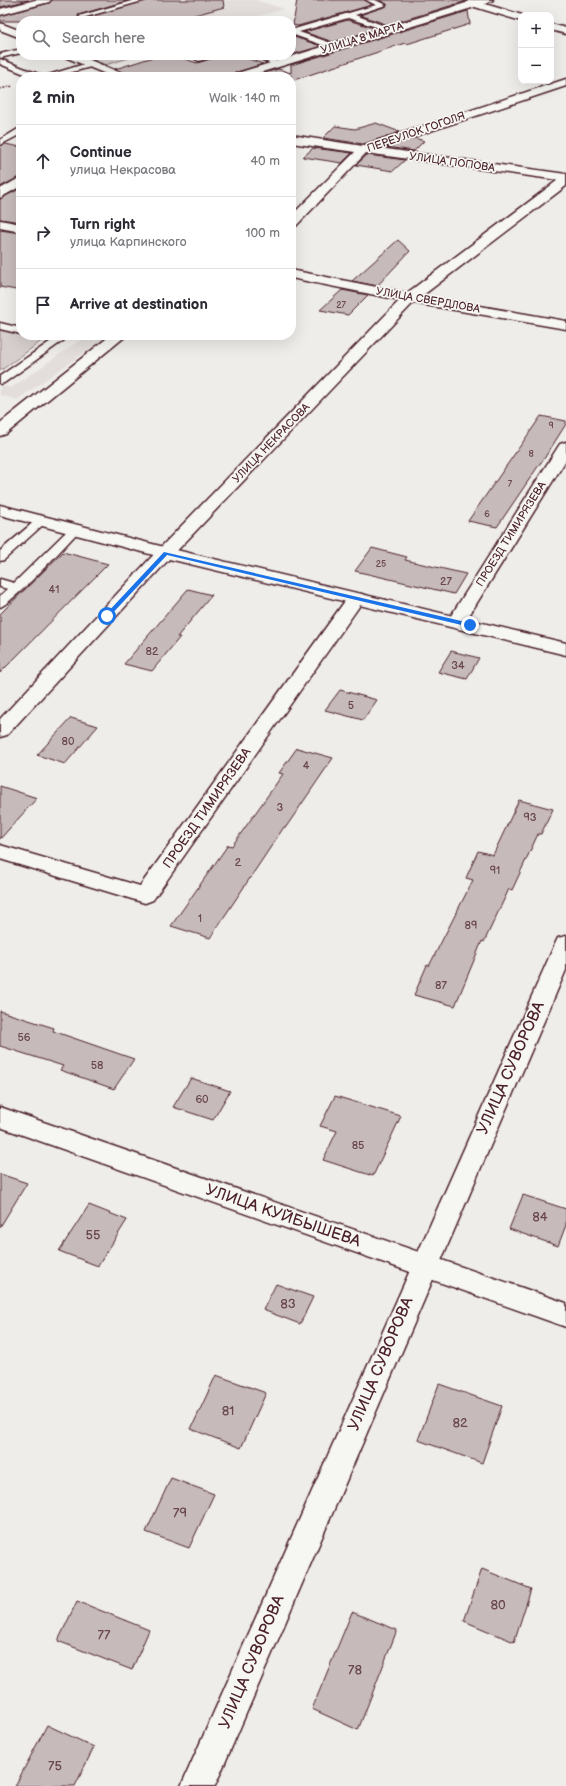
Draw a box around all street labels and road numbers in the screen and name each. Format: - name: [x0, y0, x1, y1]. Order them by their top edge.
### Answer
- street label: УЛИЦА 8 МАРТА: [319, 19, 405, 57]
- street label: ПЕРЕУЛОК ГОГОЛЯ: [365, 109, 467, 155]
- street label: УЛИЦА ПОПОВА: [408, 150, 496, 174]
- street label: УЛИЦА СВЕРДЛОВА: [375, 284, 481, 316]
- street label: УЛИЦА НЕКРАСОВА: [230, 400, 313, 485]
- street label: ПРОЕЗД ТИМИРЯЗЕВА: [473, 479, 549, 589]
- street label: ПРОЕЗД ТИМИРЯЗЕВА: [159, 745, 255, 871]
- street label: УЛИЦА СУВОРОВА: [473, 998, 549, 1137]
- street label: УЛИЦА КУЙБЫШЕВА: [203, 1181, 363, 1252]
- street label: УЛИЦА СУВОРОВА: [344, 1294, 418, 1434]
- street label: УЛИЦА СУВОРОВА: [215, 1592, 289, 1732]

